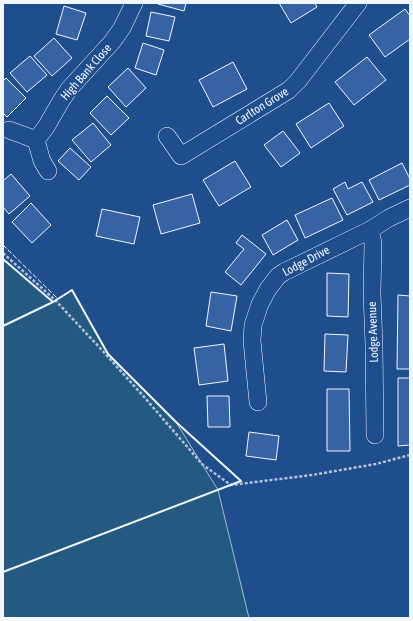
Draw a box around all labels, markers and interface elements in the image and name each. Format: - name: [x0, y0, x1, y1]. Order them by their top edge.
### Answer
- street label: High Bank Close: [58, 41, 114, 103]
- street label: Carlton Grove: [233, 84, 291, 128]
- street label: Lodge Drive: [280, 243, 332, 279]
- street label: Lodge Avenue: [365, 301, 381, 363]

